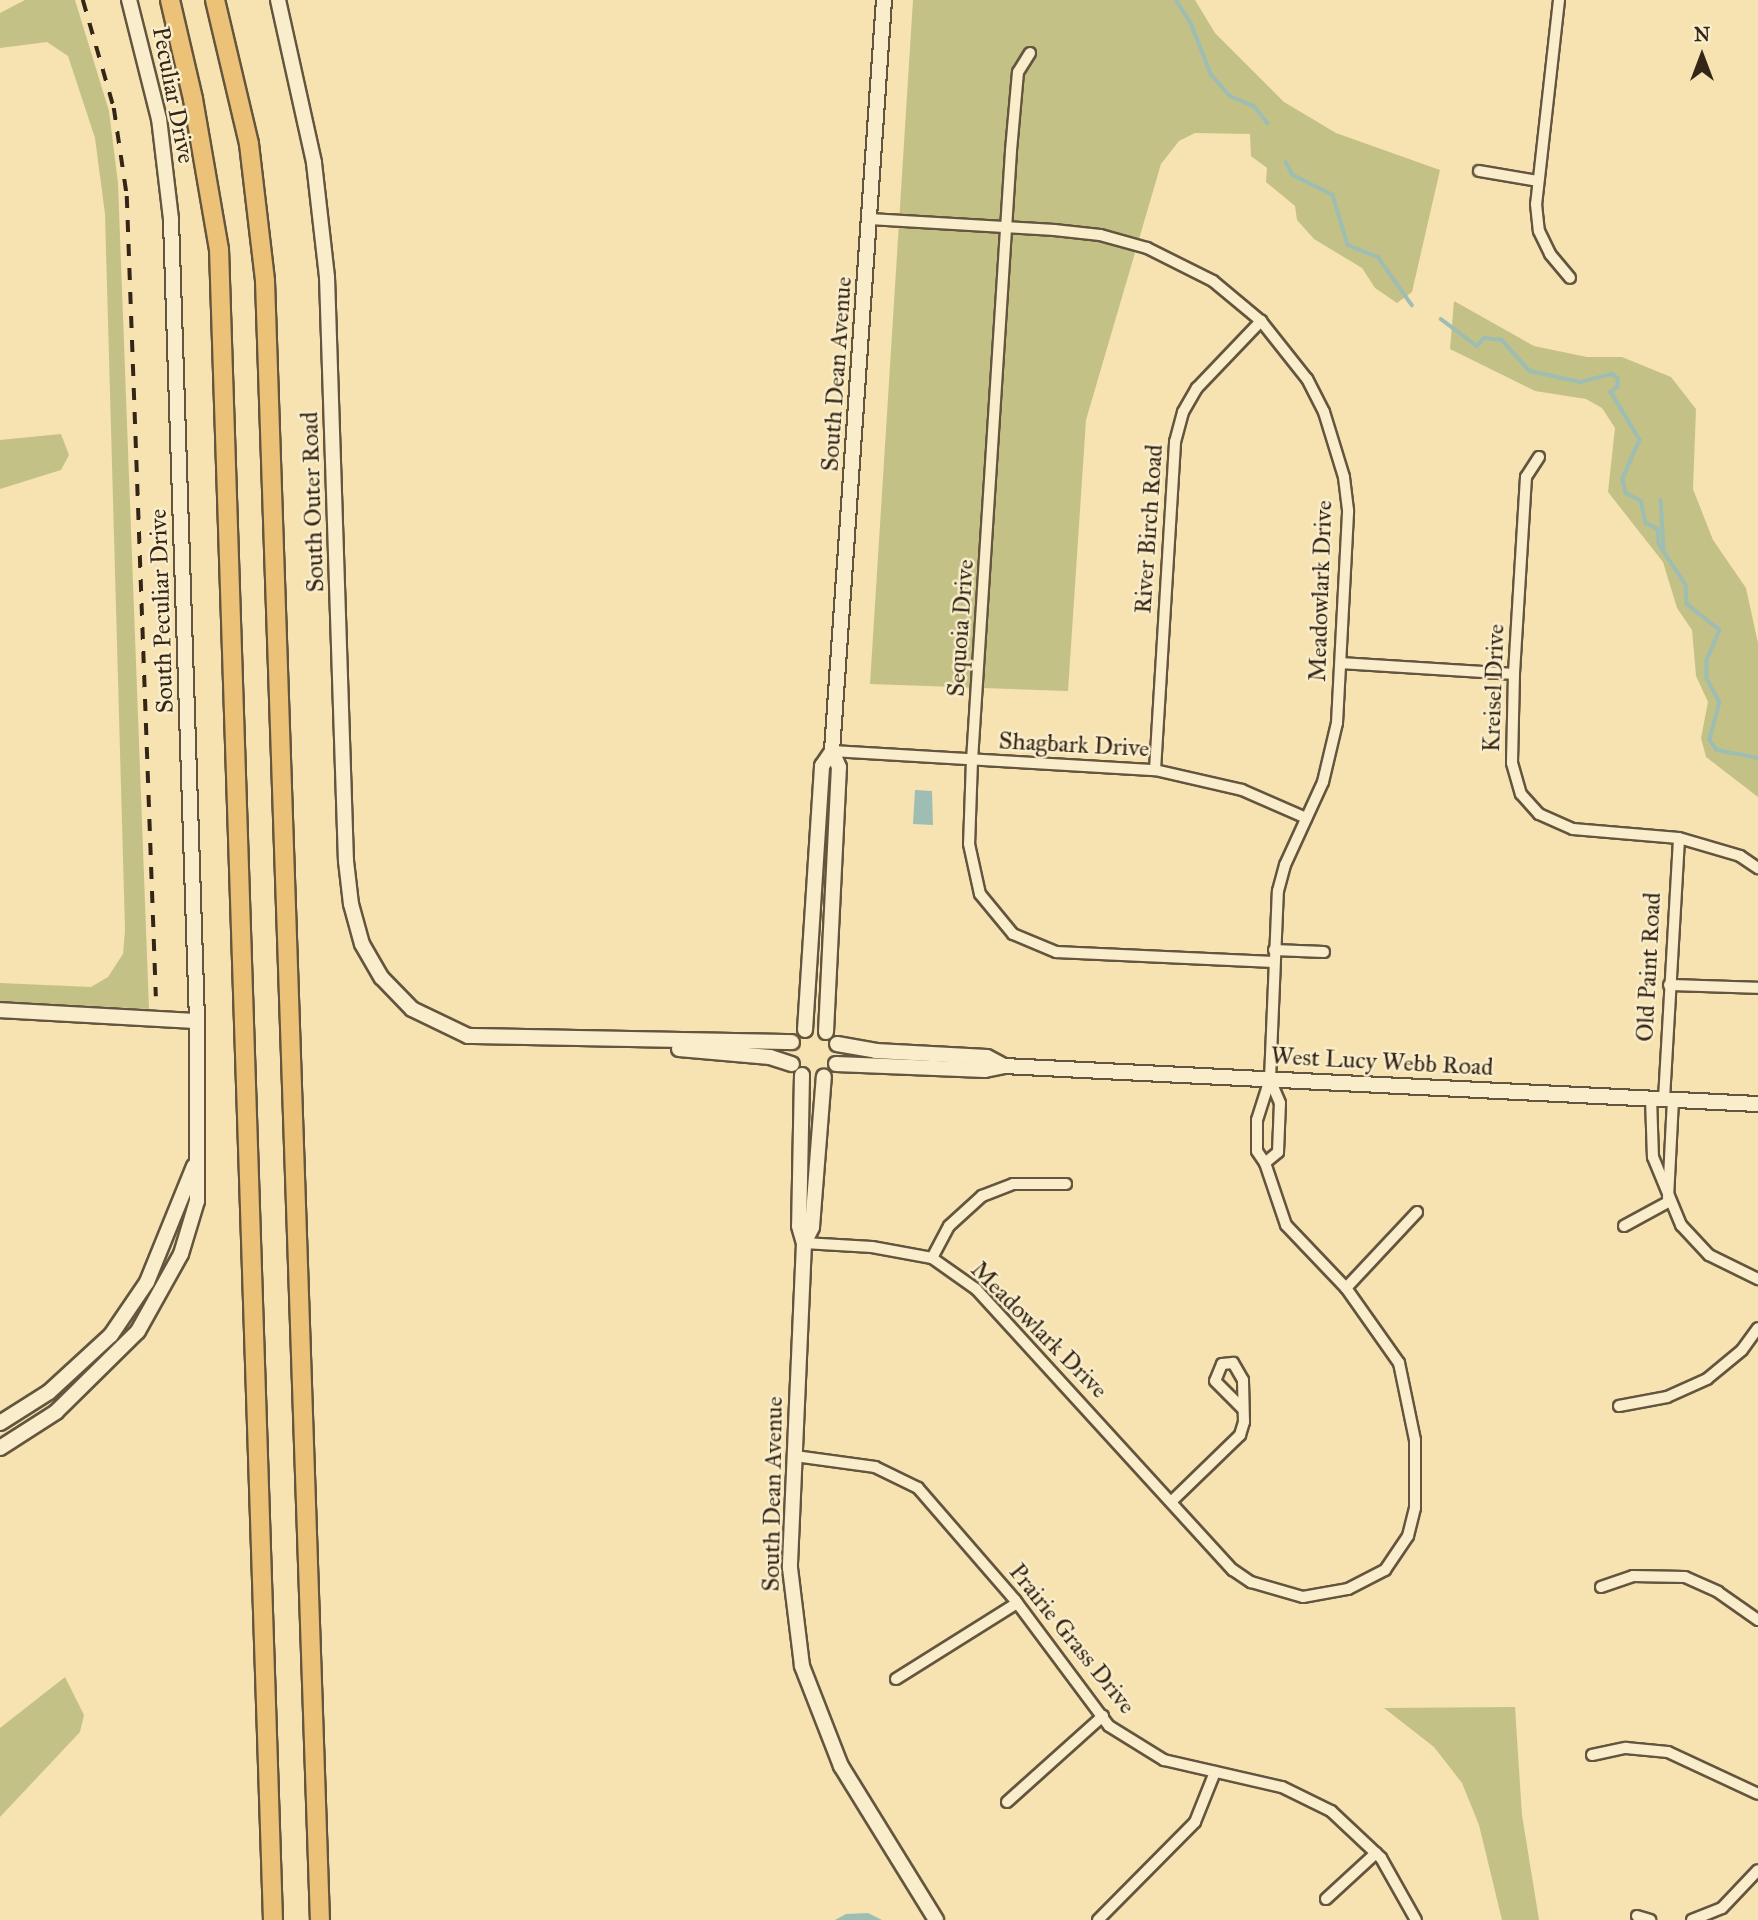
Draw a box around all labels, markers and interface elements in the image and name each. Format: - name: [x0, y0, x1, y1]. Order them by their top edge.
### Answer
- north arrow: [1667, 21, 1737, 91]
- text: N: [1694, 23, 1710, 46]
- street label: Peculiar Drive: [146, 24, 200, 166]
- street label: South Dean Avenue: [816, 276, 858, 472]
- street label: South Outer Road: [295, 411, 331, 593]
- street label: River Birch Road: [1129, 443, 1169, 615]
- street label: Meadowlark Drive: [1303, 500, 1339, 682]
- street label: South Peculiar Drive: [144, 508, 180, 714]
- street label: Sequoia Drive: [942, 558, 980, 698]
- street label: Kreisel Drive: [1477, 623, 1511, 753]
- street label: Shagbark Drive: [998, 727, 1150, 763]
- street label: Old Paint Road: [1631, 892, 1667, 1042]
- street label: West Lucy Webb Road: [1270, 1042, 1494, 1082]
- street label: Meadowlark Drive: [965, 1256, 1113, 1404]
- street label: South Dean Avenue: [757, 1396, 789, 1592]
- street label: Prairie Grass Drive: [1003, 1558, 1141, 1720]

